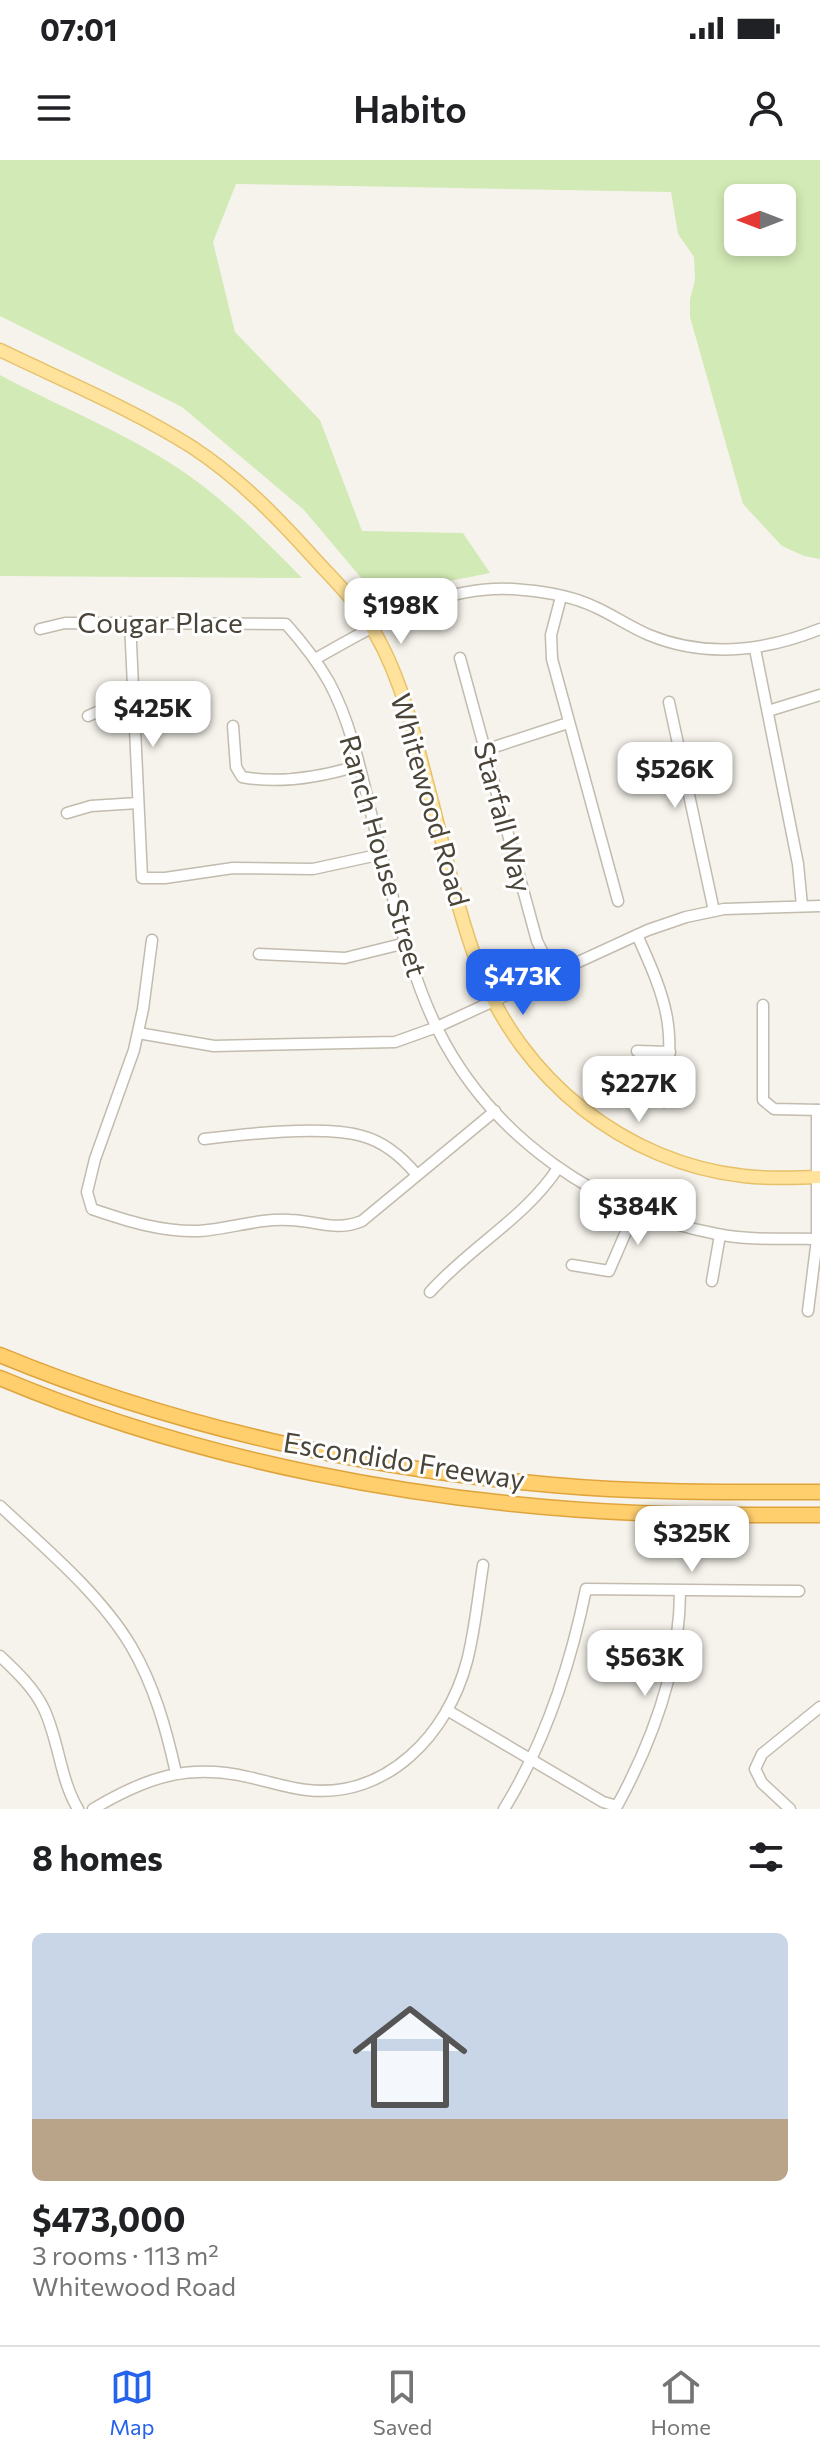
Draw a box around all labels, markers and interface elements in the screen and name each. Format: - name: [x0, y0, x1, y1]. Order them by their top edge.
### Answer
- text: 07:01: [40, 10, 118, 47]
- icon: menu: [32, 86, 76, 130]
- text: Habito: [353, 86, 467, 130]
- icon: person: [744, 86, 788, 130]
- north arrow: [724, 184, 796, 256]
- map controls: [724, 184, 796, 256]
- pin: $198K: [345, 578, 457, 646]
- text: $198K: [363, 588, 440, 619]
- street label: Cougar Place: [77, 605, 243, 639]
- pin: $425K: [97, 681, 209, 749]
- street label: Whitewood Road: [384, 689, 478, 910]
- text: $425K: [114, 691, 192, 722]
- street label: Ranch House Street: [333, 731, 435, 981]
- street label: Starfall Way: [468, 738, 540, 896]
- pin: $526K: [619, 742, 731, 810]
- text: $526K: [636, 752, 714, 783]
- pin: $473K: [467, 949, 579, 1017]
- text: $473K: [484, 959, 562, 990]
- pin: $227K: [583, 1056, 695, 1124]
- text: $227K: [601, 1066, 677, 1097]
- pin: $384K: [582, 1179, 694, 1247]
- text: $384K: [598, 1189, 678, 1220]
- street label: Escondido Freeway: [281, 1424, 527, 1496]
- pin: $325K: [636, 1506, 748, 1574]
- text: $325K: [653, 1516, 731, 1547]
- pin: $563K: [589, 1630, 701, 1698]
- text: $563K: [605, 1640, 685, 1671]
- icon: filters: [744, 1835, 788, 1879]
- text: 8 homes: [32, 1836, 163, 1878]
- icon: home: [338, 1985, 482, 2129]
- text: $473,000: [32, 2197, 186, 2239]
- text: 3 rooms · 113 m²: [32, 2239, 219, 2270]
- text: Whitewood Road: [32, 2270, 236, 2301]
- tab: Map: [109, 2365, 155, 2440]
- tab: Saved: [373, 2365, 432, 2440]
- tab: Home: [650, 2365, 711, 2440]

